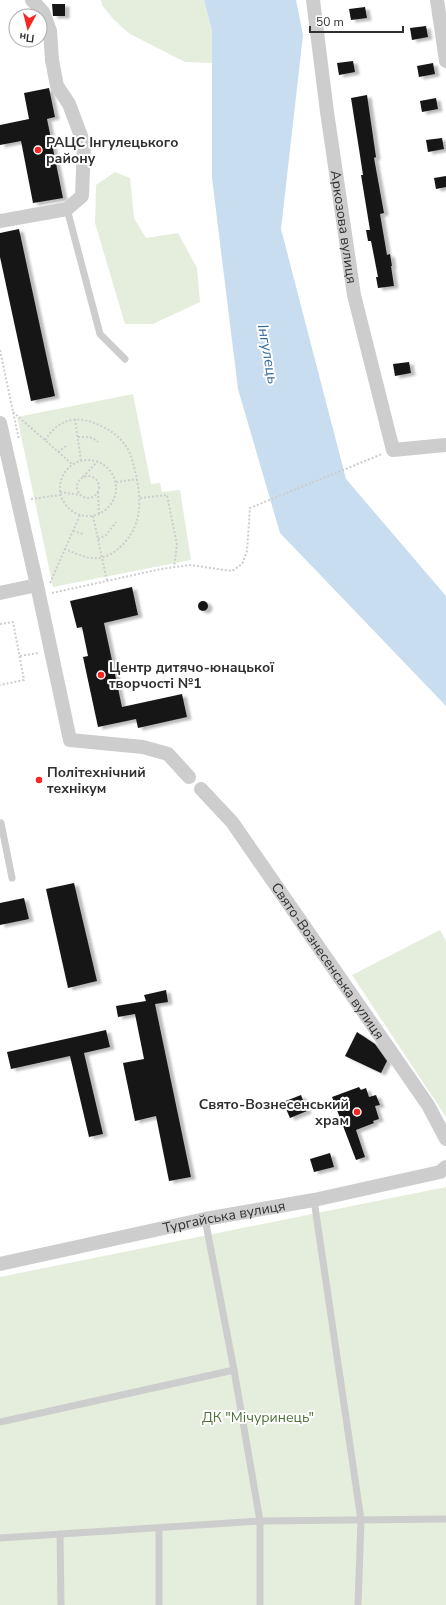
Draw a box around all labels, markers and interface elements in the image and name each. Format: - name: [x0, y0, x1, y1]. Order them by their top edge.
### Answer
- north arrow: [8, 8, 48, 48]
- scale bar: [310, 8, 403, 34]
- text: 50 m: [316, 14, 344, 30]
- text: Пн: [18, 29, 35, 46]
- place label: РАЦС Інгулецького району: [46, 133, 178, 168]
- marker: РАЦС Інгулецького району: [33, 145, 43, 155]
- street label: Аркозова вулиця: [326, 169, 362, 285]
- water label: Інгулець: [253, 323, 283, 385]
- place label: Центр дитячо-юнацької творчості №1: [109, 658, 274, 693]
- marker: Центр дитячо-юнацької творчості №1: [96, 670, 106, 680]
- place label: Політехнічний технікум: [47, 763, 146, 798]
- marker: Політехнічний технікум: [34, 775, 44, 785]
- street label: Свято-Вознесенська вулиця: [267, 878, 389, 1043]
- place label: Свято-Вознесенський храм: [199, 1095, 349, 1130]
- marker: Свято-Вознесенський храм: [352, 1107, 362, 1117]
- street label: Тургайська вулиця: [161, 1196, 287, 1238]
- park label: ДК "Мічуринець": [202, 1408, 314, 1427]

